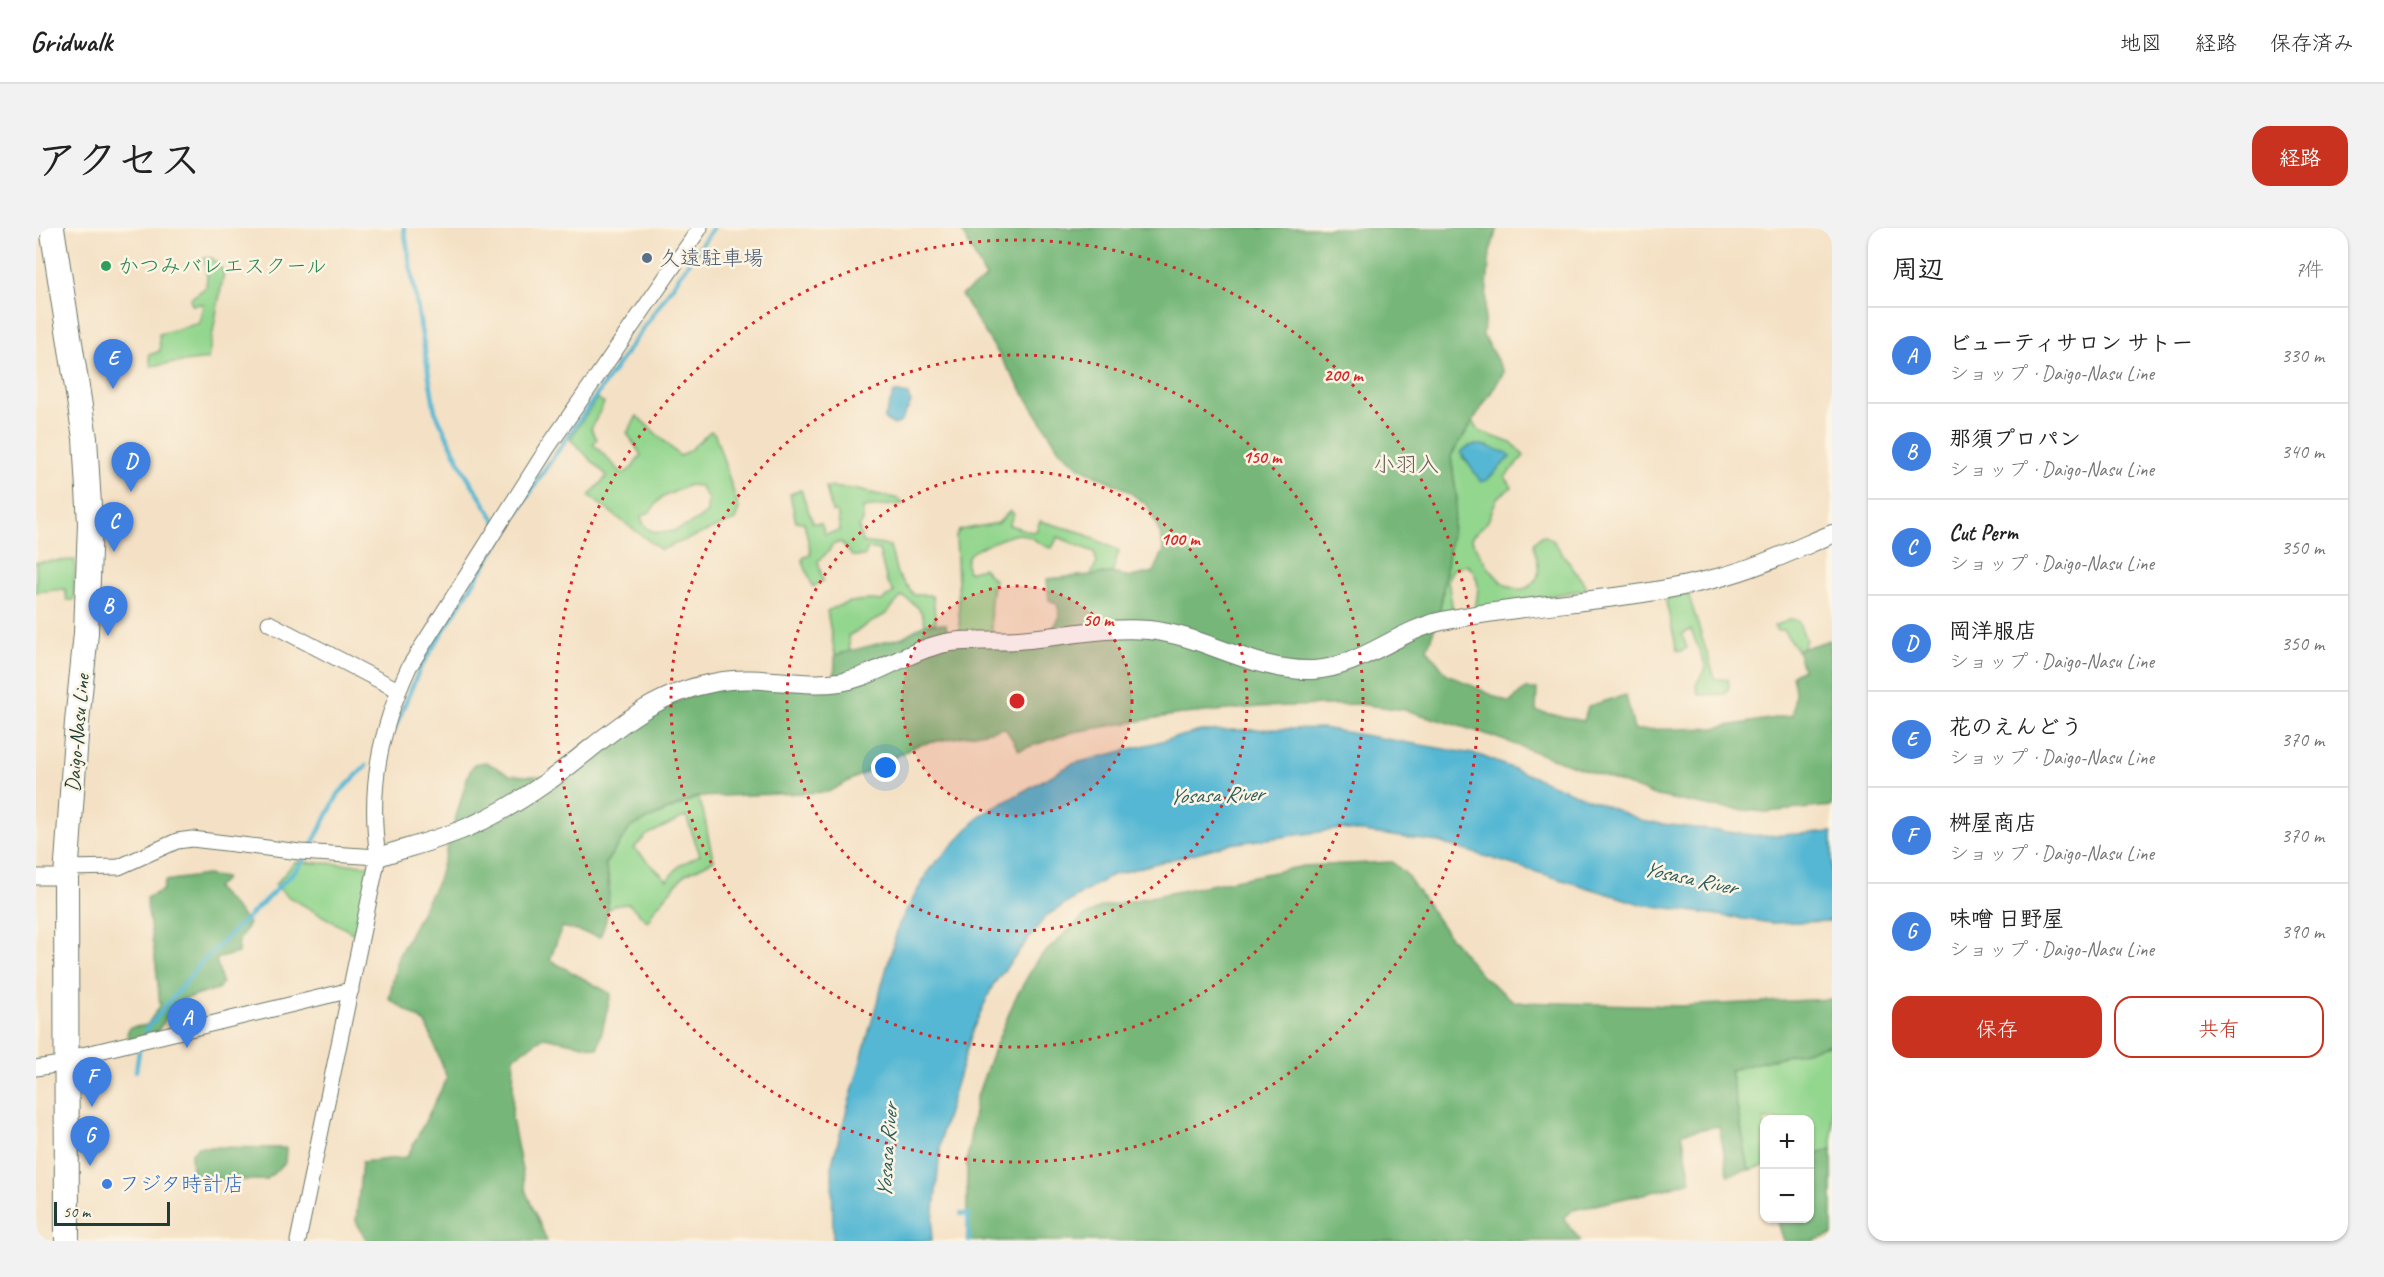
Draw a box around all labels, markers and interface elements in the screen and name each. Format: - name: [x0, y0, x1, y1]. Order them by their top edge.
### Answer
- text: Gridwalk: [30, 24, 112, 59]
- text: 地図: [2120, 30, 2162, 56]
- text: 経路: [2195, 30, 2237, 56]
- text: 保存済み: [2270, 30, 2354, 56]
- button: 経路: [2252, 126, 2348, 186]
- text: アクセス: [36, 134, 201, 187]
- place label: 久遠駐車場: [659, 245, 764, 271]
- marker: 久遠駐車場: [640, 251, 654, 265]
- place label: かつみバレエスクール: [118, 253, 327, 279]
- text: 周辺: [1892, 253, 1944, 286]
- text: 7件: [2295, 257, 2324, 282]
- marker: かつみバレエスクール: [99, 259, 113, 273]
- text: ビューティサロン サトー: [1949, 329, 2193, 357]
- pin: E: [94, 340, 133, 389]
- text: A: [1906, 343, 1917, 368]
- text: 330 m: [2281, 343, 2324, 368]
- text: ショップ · Daigo-Nasu Line: [1949, 361, 2154, 386]
- text: 200 m: [1324, 364, 1364, 386]
- text: 那須プロパン: [1949, 425, 2081, 453]
- text: B: [1906, 439, 1917, 464]
- text: 340 m: [2281, 439, 2324, 464]
- pin: D: [112, 442, 151, 492]
- text: 150 m: [1243, 446, 1283, 468]
- district label: 小羽入: [1373, 451, 1439, 479]
- text: ショップ · Daigo-Nasu Line: [1949, 457, 2154, 482]
- pin: C: [94, 502, 134, 552]
- text: Cut Perm: [1949, 519, 2018, 547]
- text: 100 m: [1161, 528, 1201, 550]
- text: C: [1907, 535, 1916, 560]
- text: 350 m: [2281, 535, 2324, 560]
- text: ショップ · Daigo-Nasu Line: [1949, 551, 2154, 576]
- pin: B: [88, 586, 128, 636]
- text: 50 m: [1083, 609, 1115, 631]
- text: 岡洋服店: [1949, 617, 2037, 645]
- text: D: [1906, 631, 1917, 656]
- text: 350 m: [2281, 631, 2324, 656]
- text: ショップ · Daigo-Nasu Line: [1949, 649, 2154, 674]
- street label: Daigo-Nasu Line: [59, 671, 95, 793]
- centre of rings: [1007, 691, 1027, 711]
- text: 花のえんどう: [1949, 713, 2083, 741]
- text: E: [1906, 727, 1917, 752]
- text: 370 m: [2281, 727, 2324, 752]
- text: ショップ · Daigo-Nasu Line: [1949, 745, 2154, 770]
- your location: [871, 753, 900, 782]
- water label: Yosasa River: [1169, 779, 1268, 811]
- text: 桝屋商店: [1949, 809, 2037, 837]
- text: F: [1907, 823, 1916, 848]
- text: 370 m: [2281, 823, 2324, 848]
- text: ショップ · Daigo-Nasu Line: [1949, 841, 2154, 866]
- water label: Yosasa River: [1641, 855, 1743, 902]
- text: 味噌 日野屋: [1949, 905, 2064, 933]
- text: G: [1907, 919, 1916, 944]
- text: 390 m: [2281, 919, 2324, 944]
- text: ショップ · Daigo-Nasu Line: [1949, 937, 2154, 962]
- button: 保存: [1892, 996, 2102, 1058]
- button: 共有: [2114, 996, 2324, 1058]
- pin: A: [168, 998, 206, 1048]
- pin: F: [72, 1058, 112, 1107]
- water label: Yosasa River: [870, 1099, 905, 1199]
- map controls: [1760, 1115, 1814, 1223]
- button: +: [1760, 1115, 1814, 1169]
- pin: G: [70, 1116, 110, 1166]
- button: −: [1760, 1169, 1814, 1223]
- place label: フジタ時計店: [119, 1171, 244, 1197]
- marker: フジタ時計店: [100, 1177, 114, 1191]
- scale bar: [54, 1199, 170, 1226]
- text: 50 m: [63, 1202, 90, 1222]

